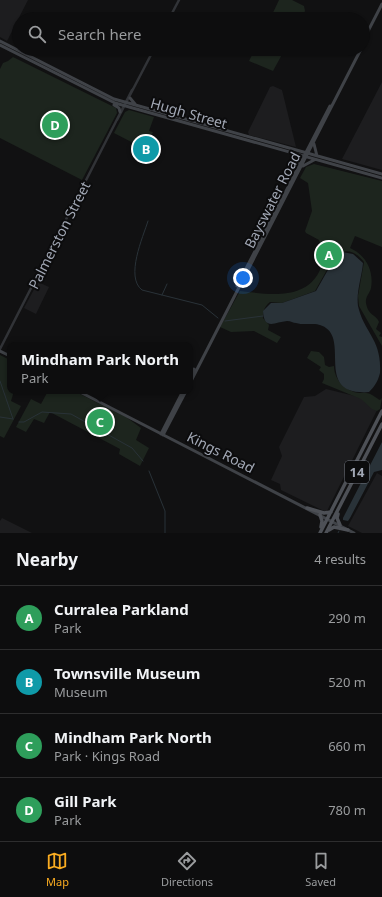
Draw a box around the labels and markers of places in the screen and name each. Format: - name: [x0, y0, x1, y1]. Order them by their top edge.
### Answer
- pin: D: [42, 110, 68, 140]
- pin: B: [133, 134, 159, 164]
- pin: A: [316, 240, 342, 270]
- pin: C: [87, 407, 113, 437]

